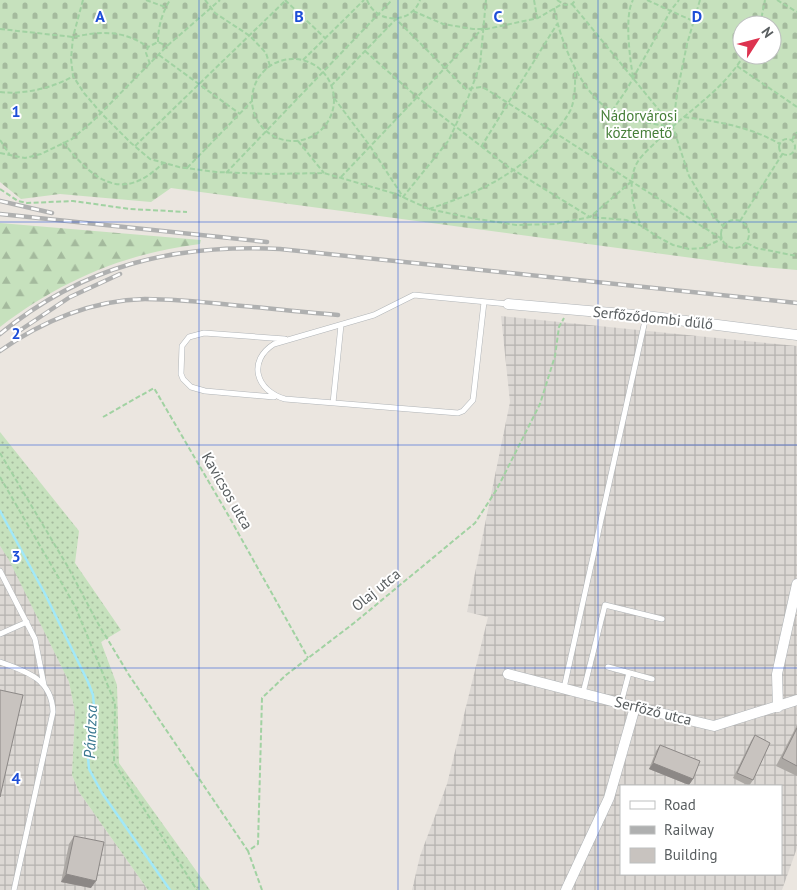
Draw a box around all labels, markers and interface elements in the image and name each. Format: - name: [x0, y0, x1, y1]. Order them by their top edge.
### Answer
- text: A: [95, 6, 105, 26]
- text: B: [294, 6, 304, 26]
- text: C: [494, 6, 503, 26]
- text: D: [692, 6, 702, 26]
- north arrow: [732, 15, 782, 65]
- text: N: [758, 23, 778, 41]
- text: 1: [11, 101, 21, 121]
- park label: Nádorvárosi köztemető: [601, 106, 677, 142]
- street label: Serfőződombi dűlő: [592, 302, 714, 333]
- text: 2: [11, 323, 21, 343]
- street label: Kavicsos utca: [198, 449, 257, 533]
- text: 3: [11, 546, 21, 566]
- street label: Olaj utca: [347, 564, 404, 615]
- street label: Serfőző utca: [612, 692, 694, 729]
- water label: Pándzsa: [79, 705, 101, 759]
- text: 4: [11, 768, 21, 788]
- legend: [620, 785, 782, 875]
- text: Road: [664, 795, 696, 814]
- text: Railway: [664, 820, 714, 839]
- text: Building: [664, 845, 718, 864]

